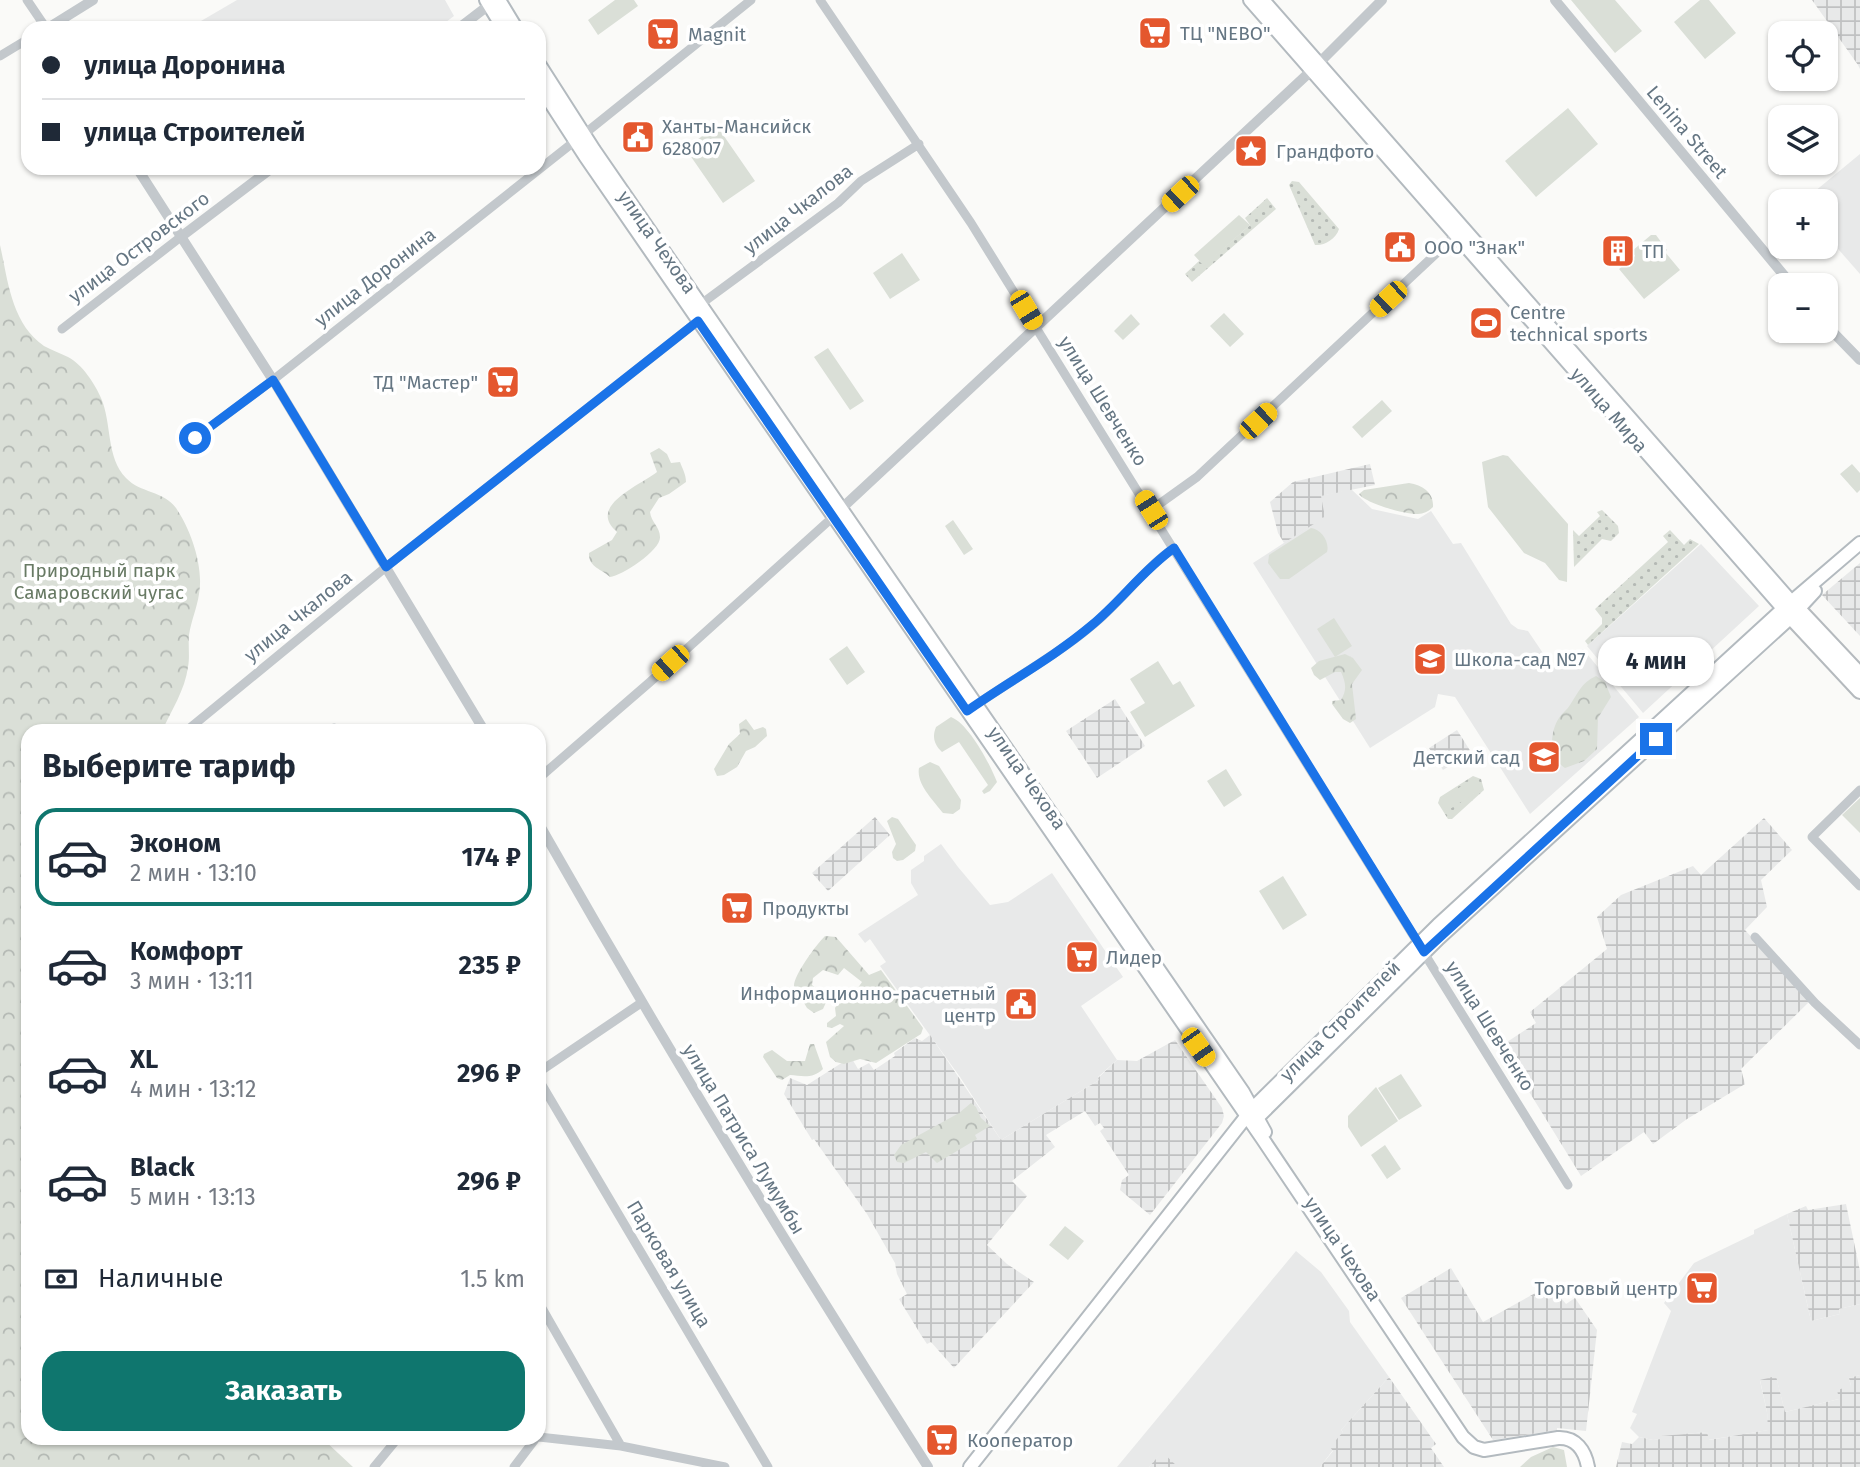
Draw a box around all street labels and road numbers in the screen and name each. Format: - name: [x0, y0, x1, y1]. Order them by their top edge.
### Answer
- street label: Lenina Street: [1642, 81, 1733, 183]
- street label: улица Чкалова: [739, 159, 857, 259]
- street label: улица Чехова: [613, 186, 701, 298]
- street label: улица Островского: [64, 187, 214, 307]
- street label: улица Доронина: [310, 223, 440, 331]
- street label: улица Шевченко: [1054, 332, 1152, 470]
- street label: улица Мира: [1566, 363, 1652, 457]
- street label: улица Чкалова: [239, 565, 357, 667]
- street label: улица Чехова: [983, 722, 1071, 834]
- street label: улица Строителей: [1275, 956, 1405, 1086]
- street label: улица Шевченко: [1441, 957, 1539, 1095]
- street label: улица Патриса Лумумбы: [678, 1040, 810, 1238]
- street label: улица Чехова: [1300, 1192, 1386, 1306]
- street label: Парковая улица: [622, 1196, 716, 1332]

